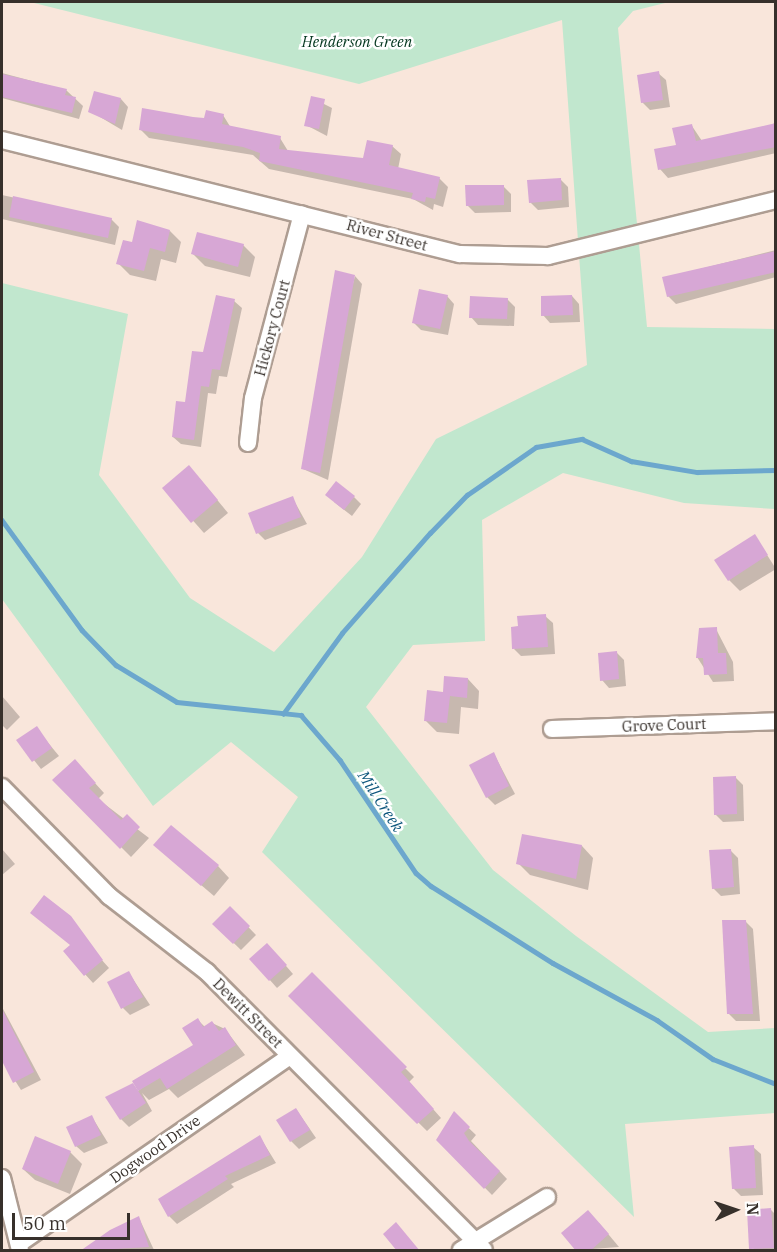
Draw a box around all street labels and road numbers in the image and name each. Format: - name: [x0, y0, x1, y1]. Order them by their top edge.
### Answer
- street label: River Street: [345, 216, 429, 254]
- street label: Hickory Court: [250, 278, 294, 378]
- street label: Grove Court: [621, 715, 707, 735]
- street label: Dewitt Street: [209, 974, 287, 1052]
- street label: Dogwood Drive: [106, 1111, 204, 1187]

